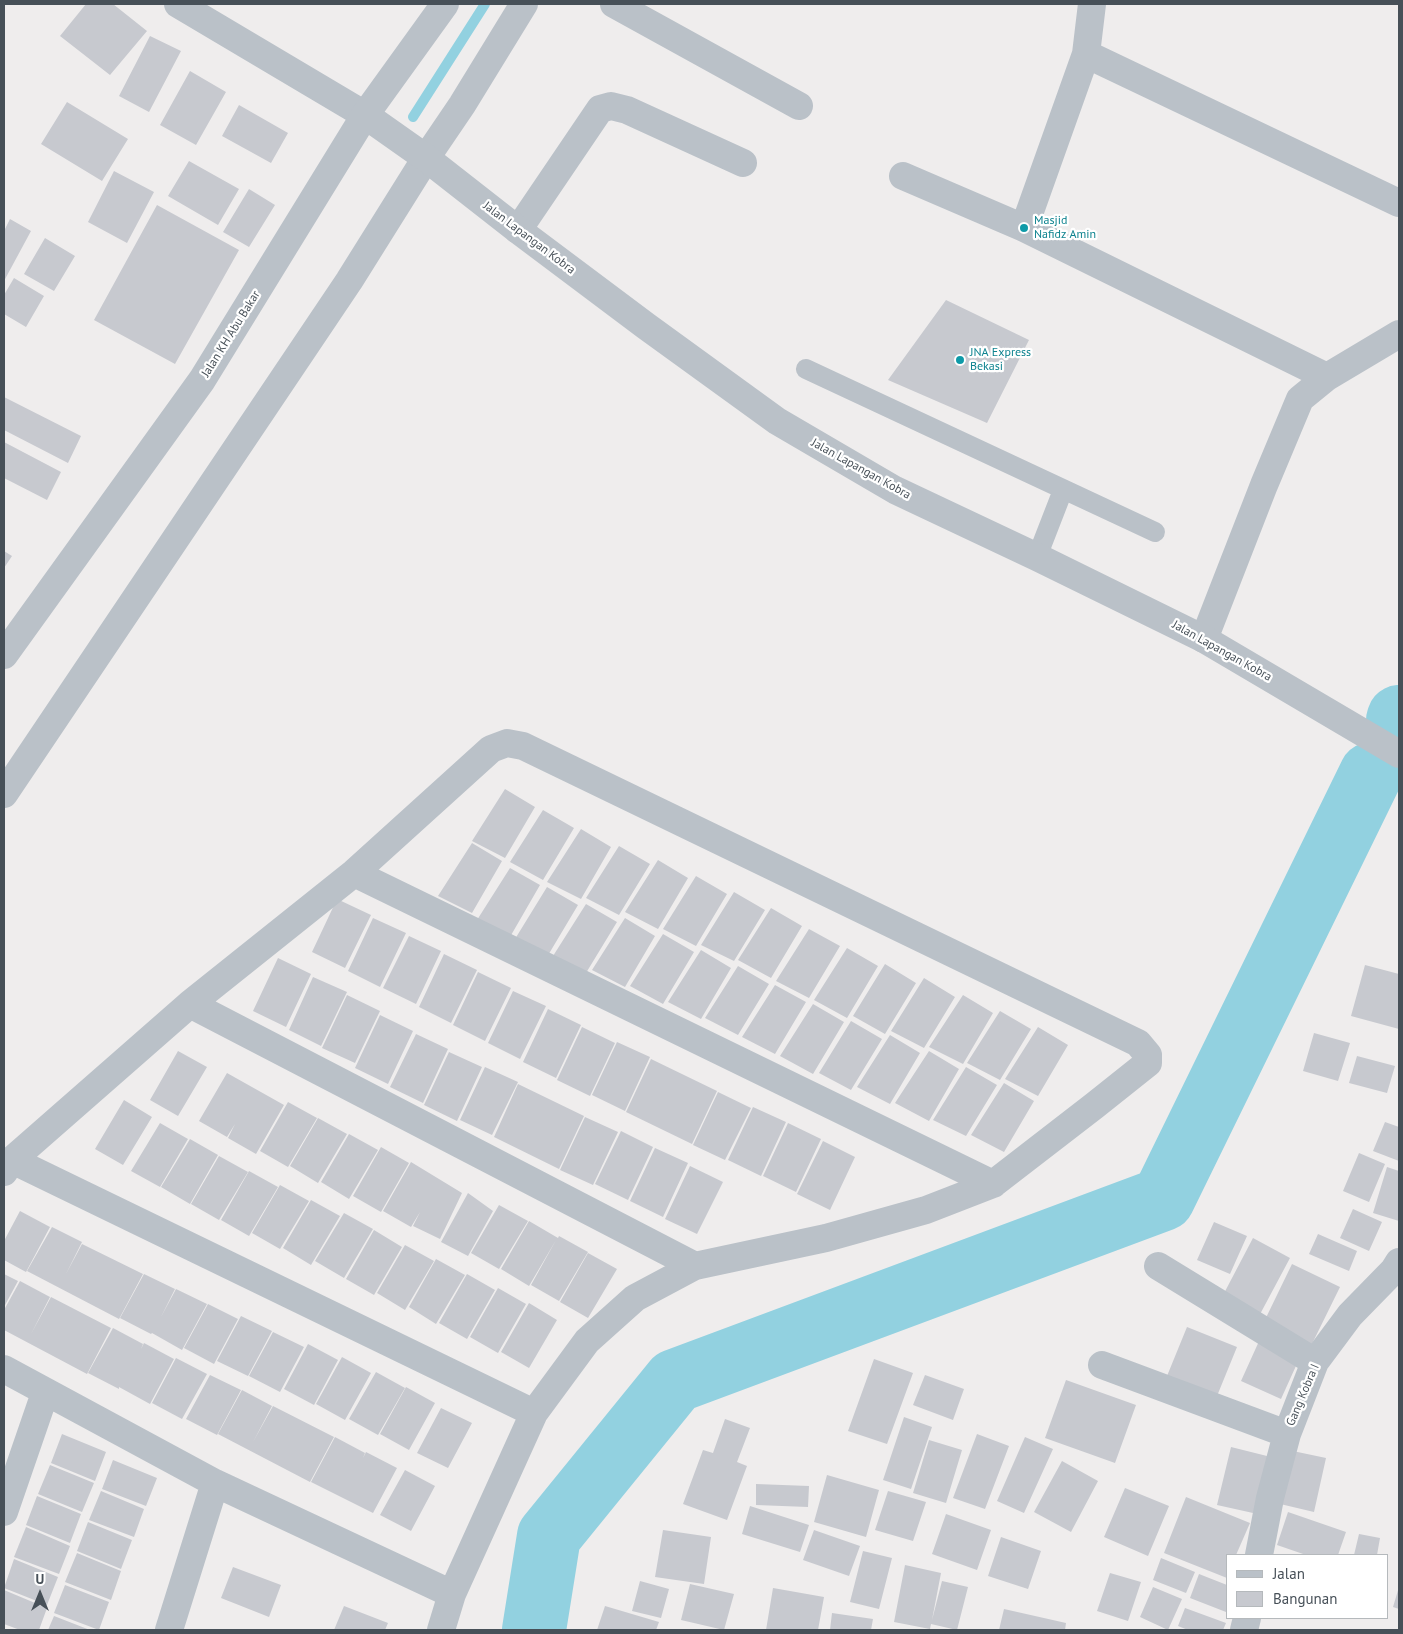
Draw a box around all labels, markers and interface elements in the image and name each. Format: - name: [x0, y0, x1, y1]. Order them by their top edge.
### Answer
- street label: Jalan Lapangan Kobra: [480, 199, 578, 277]
- place label: Masjid Nafidz Amin: [1034, 214, 1096, 242]
- marker: Masjid Nafidz Amin: [1018, 222, 1030, 234]
- street label: Jalan KH Abu Bakar: [199, 288, 263, 380]
- place label: JNA Express Bekasi: [970, 346, 1031, 374]
- marker: JNA Express Bekasi: [954, 354, 966, 366]
- street label: Jalan Lapangan Kobra: [809, 436, 913, 502]
- street label: Jalan Lapangan Kobra: [1170, 618, 1274, 684]
- street label: Gang Kobra I: [1283, 1362, 1323, 1428]
- legend: [1226, 1554, 1388, 1619]
- text: Jalan: [1273, 1564, 1305, 1583]
- north arrow: [15, 1569, 65, 1619]
- text: U: [36, 1570, 44, 1588]
- text: Bangunan: [1273, 1589, 1337, 1608]

